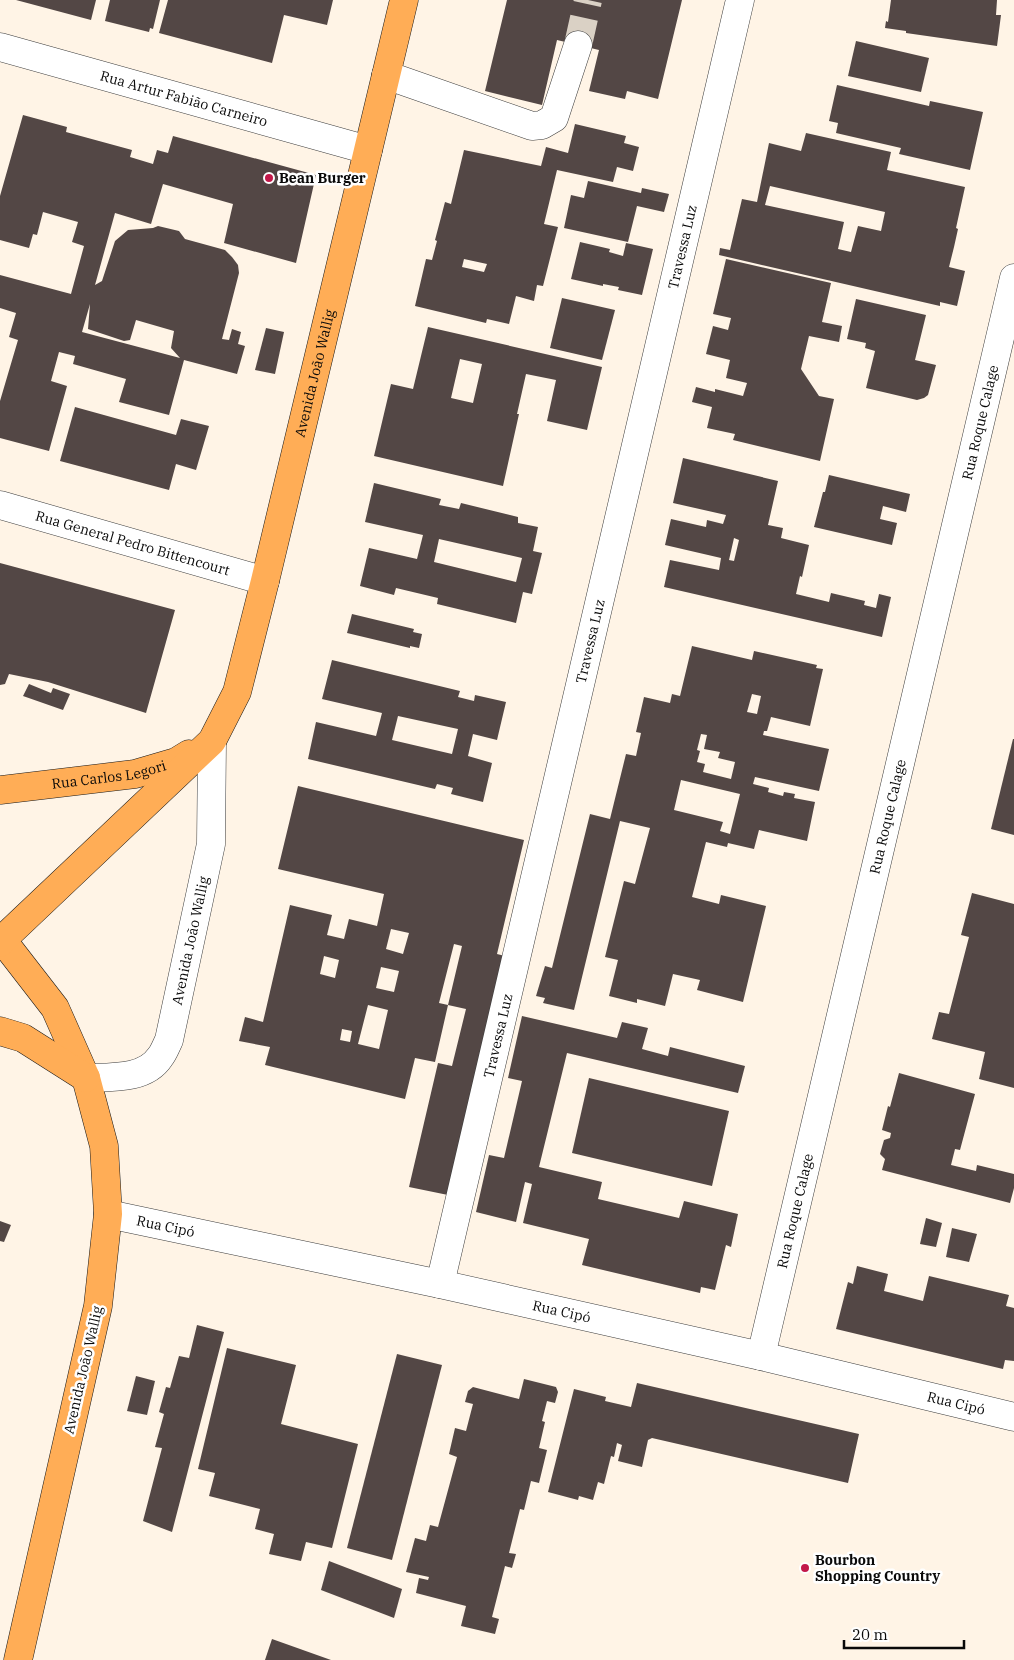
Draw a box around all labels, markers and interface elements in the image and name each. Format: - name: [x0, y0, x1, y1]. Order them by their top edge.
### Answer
- street label: Rua Artur Fabião Carneiro: [98, 66, 270, 131]
- place label: Bean Burger: [279, 169, 366, 187]
- marker: Bean Burger: [263, 172, 275, 184]
- street label: Travessa Luz: [664, 203, 701, 291]
- street label: Avenida João Wallig: [291, 307, 339, 439]
- street label: Rua Roque Calage: [958, 363, 1002, 482]
- street label: Rua General Pedro Bittencourt: [33, 507, 232, 579]
- street label: Travessa Luz: [572, 597, 609, 685]
- street label: Rua Carlos Legori: [51, 756, 168, 793]
- street label: Rua Roque Calage: [865, 757, 910, 876]
- street label: Avenida João Wallig: [168, 874, 213, 1006]
- street label: Travessa Luz: [479, 992, 517, 1080]
- street label: Rua Roque Calage: [773, 1152, 817, 1270]
- street label: Rua Cipó: [135, 1211, 197, 1241]
- street label: Rua Cipó: [531, 1296, 593, 1327]
- street label: Avenida João Wallig: [60, 1304, 107, 1436]
- street label: Rua Cipó: [925, 1387, 987, 1419]
- place label: Bourbon Shopping Country: [815, 1551, 940, 1585]
- marker: Bourbon Shopping Country: [799, 1562, 811, 1574]
- scale bar: [844, 1618, 964, 1650]
- text: 20 m: [852, 1625, 888, 1644]

